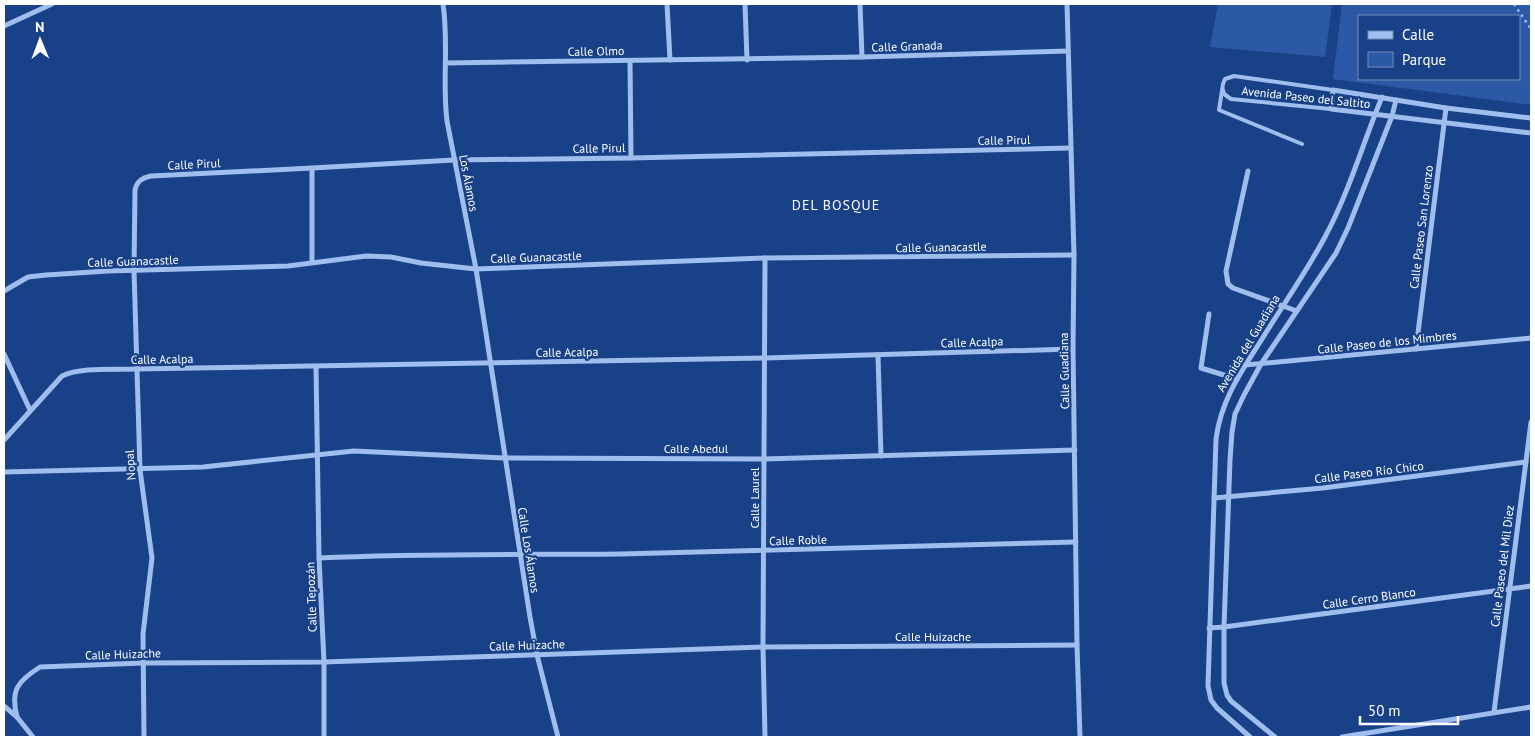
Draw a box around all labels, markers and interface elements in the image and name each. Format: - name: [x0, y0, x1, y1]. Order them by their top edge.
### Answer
- north arrow: [15, 15, 65, 65]
- legend: [1358, 15, 1520, 80]
- text: N: [35, 18, 45, 36]
- text: Calle: [1402, 25, 1434, 44]
- street label: Calle Granada: [871, 37, 943, 55]
- street label: Calle Olmo: [567, 43, 625, 59]
- text: Parque: [1402, 50, 1446, 69]
- street label: Avenida Paseo del Saltito: [1241, 83, 1371, 111]
- street label: Calle Pirul: [977, 132, 1031, 148]
- street label: Calle Pirul: [572, 140, 626, 156]
- street label: Los Álamos: [456, 153, 482, 213]
- street label: Calle Pirul: [167, 155, 221, 173]
- street label: Calle Paseo San Lorenzo: [1406, 164, 1436, 290]
- district label: DEL BOSQUE: [792, 196, 880, 214]
- street label: Calle Guanacastle: [895, 239, 987, 255]
- street label: Calle Guanacastle: [490, 248, 582, 266]
- street label: Calle Guanacastle: [87, 252, 179, 270]
- street label: Avenida del Guadiana: [1213, 292, 1283, 394]
- street label: Calle Paseo de los Mimbres: [1317, 327, 1457, 357]
- street label: Calle Guadiana: [1056, 332, 1072, 410]
- street label: Calle Acalpa: [940, 333, 1004, 351]
- street label: Calle Acalpa: [536, 344, 599, 360]
- street label: Calle Acalpa: [131, 351, 194, 367]
- street label: Calle Abedul: [664, 441, 729, 456]
- street label: Nopal: [121, 449, 139, 481]
- street label: Calle Paseo Río Chico: [1314, 458, 1424, 486]
- street label: Calle Laurel: [747, 467, 762, 528]
- street label: Calle Paseo del Mil Diez: [1487, 504, 1517, 628]
- street label: Calle Los Álamos: [515, 506, 543, 594]
- street label: Calle Roble: [769, 531, 827, 549]
- street label: Calle Tepozán: [302, 562, 320, 632]
- street label: Calle Cerro Blanco: [1321, 584, 1417, 612]
- street label: Calle Huizache: [895, 629, 971, 644]
- street label: Calle Huizache: [489, 636, 565, 654]
- street label: Calle Huizache: [85, 645, 161, 663]
- scale bar: [1360, 694, 1458, 726]
- text: 50 m: [1368, 701, 1401, 720]

